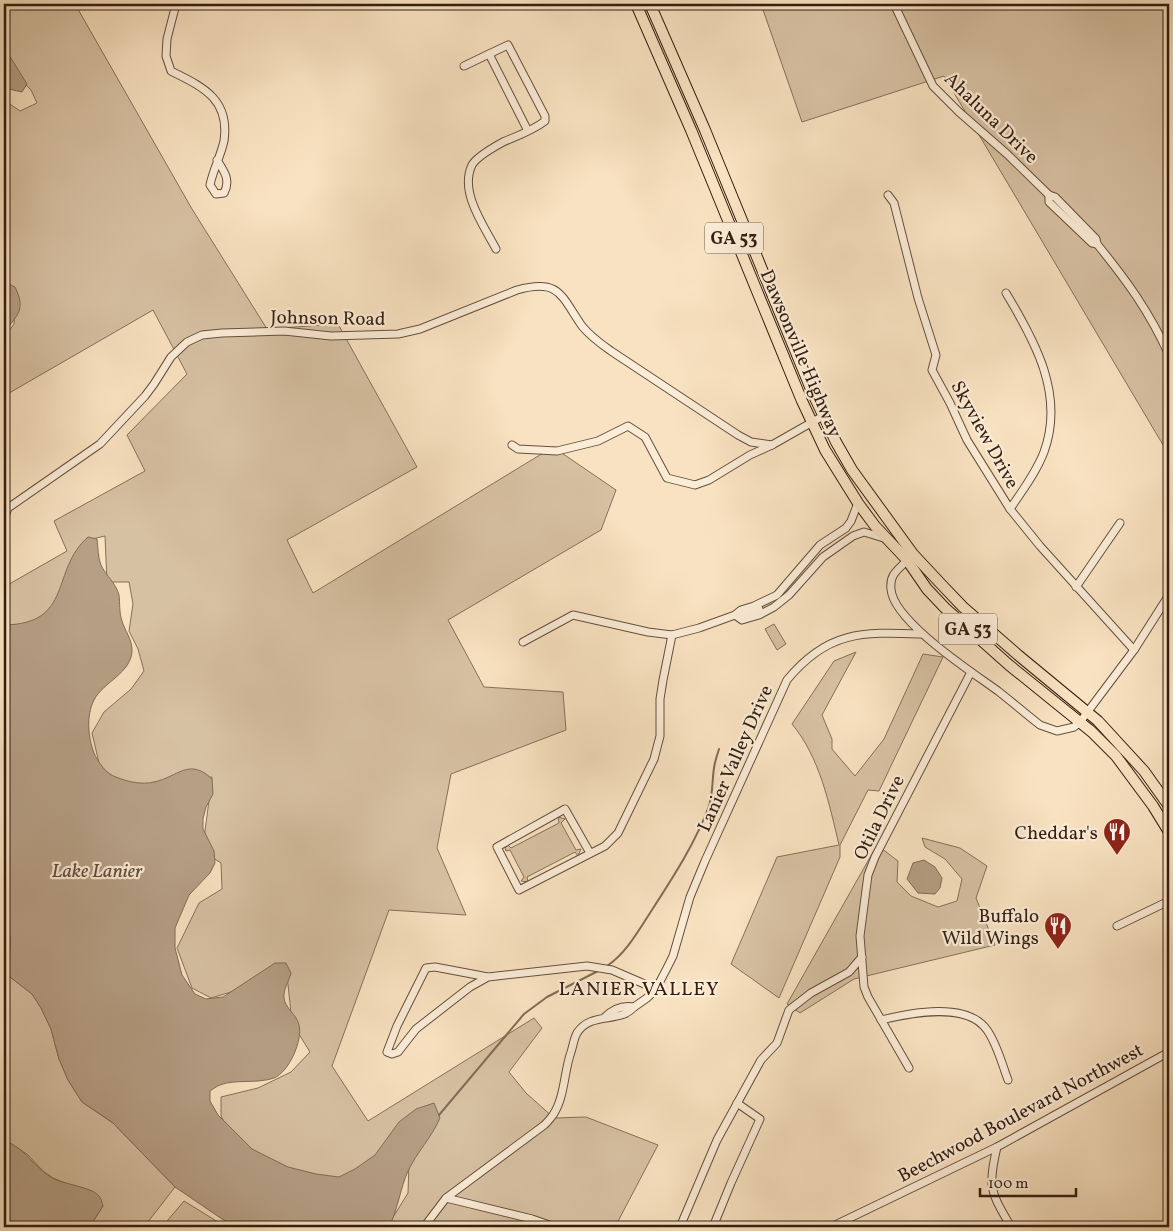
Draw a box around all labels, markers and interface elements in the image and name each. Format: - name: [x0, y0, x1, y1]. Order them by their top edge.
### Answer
- street label: Ahaluna Drive: [938, 67, 1043, 170]
- road number: GA 53: [705, 222, 763, 254]
- street label: Dawsonville Highway: [753, 266, 847, 442]
- street label: Johnson Road: [270, 305, 386, 333]
- street label: Skyview Drive: [944, 376, 1025, 494]
- road number: GA 53: [939, 614, 997, 644]
- street label: Lanier Valley Drive: [692, 681, 780, 836]
- street label: Otila Drive: [848, 771, 912, 865]
- restaurant icon: Cheddar's: [1102, 817, 1132, 856]
- place label: Cheddar's: [1015, 821, 1098, 847]
- water label: Lake Lanier: [52, 858, 143, 886]
- place label: Buffalo Wild Wings: [942, 904, 1039, 952]
- restaurant icon: Buffalo Wild Wings: [1043, 911, 1073, 950]
- district label: LANIER VALLEY: [558, 976, 720, 1004]
- street label: Beechwood Boulevard Northwest: [894, 1038, 1149, 1190]
- scale bar: [980, 1166, 1077, 1198]
- text: 100 m: [988, 1174, 1028, 1195]

